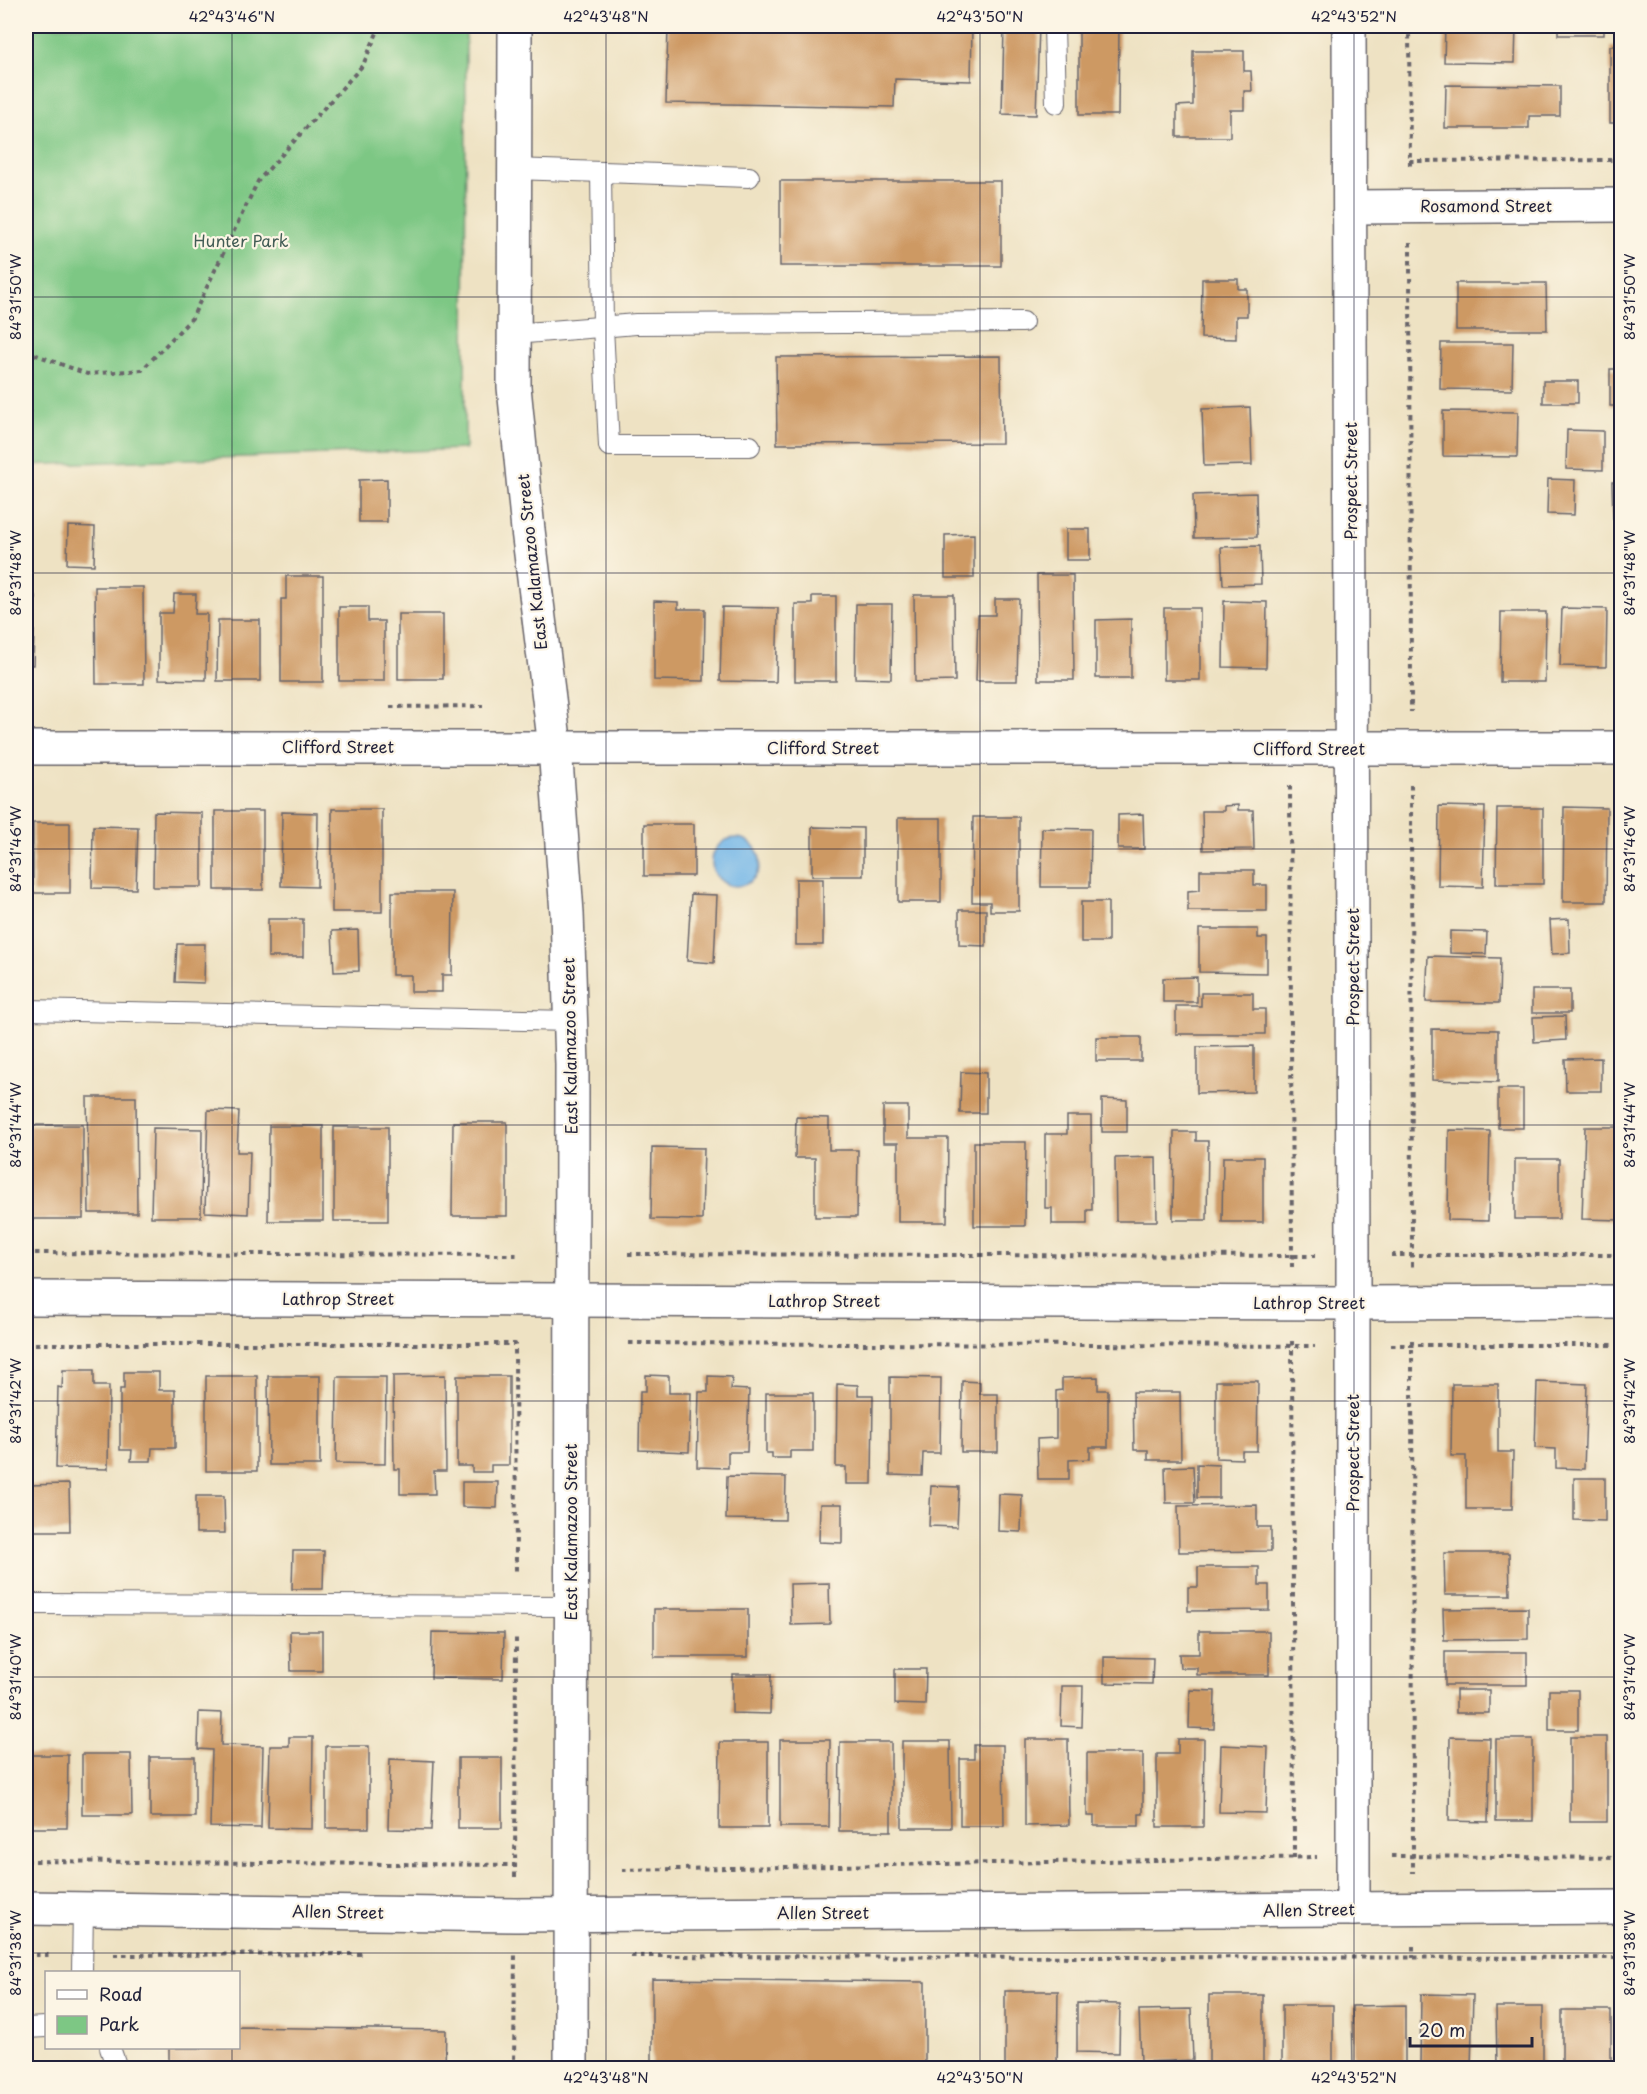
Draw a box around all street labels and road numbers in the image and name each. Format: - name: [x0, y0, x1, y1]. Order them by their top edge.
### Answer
- street label: Rosamond Street: [1420, 193, 1552, 217]
- street label: Prospect Street: [1338, 421, 1362, 540]
- street label: East Kalamazoo Street: [510, 472, 552, 651]
- street label: Clifford Street: [282, 734, 395, 758]
- street label: Clifford Street: [767, 735, 880, 759]
- street label: Clifford Street: [1253, 736, 1366, 760]
- street label: Prospect Street: [1340, 907, 1364, 1026]
- street label: East Kalamazoo Street: [555, 957, 583, 1135]
- street label: Lathrop Street: [282, 1286, 394, 1310]
- street label: Lathrop Street: [768, 1288, 880, 1312]
- street label: Lathrop Street: [1253, 1290, 1365, 1314]
- street label: Prospect Street: [1340, 1393, 1364, 1512]
- street label: East Kalamazoo Street: [558, 1443, 582, 1620]
- street label: Allen Street: [1263, 1896, 1356, 1922]
- street label: Allen Street: [292, 1898, 385, 1924]
- street label: Allen Street: [777, 1900, 869, 1924]

